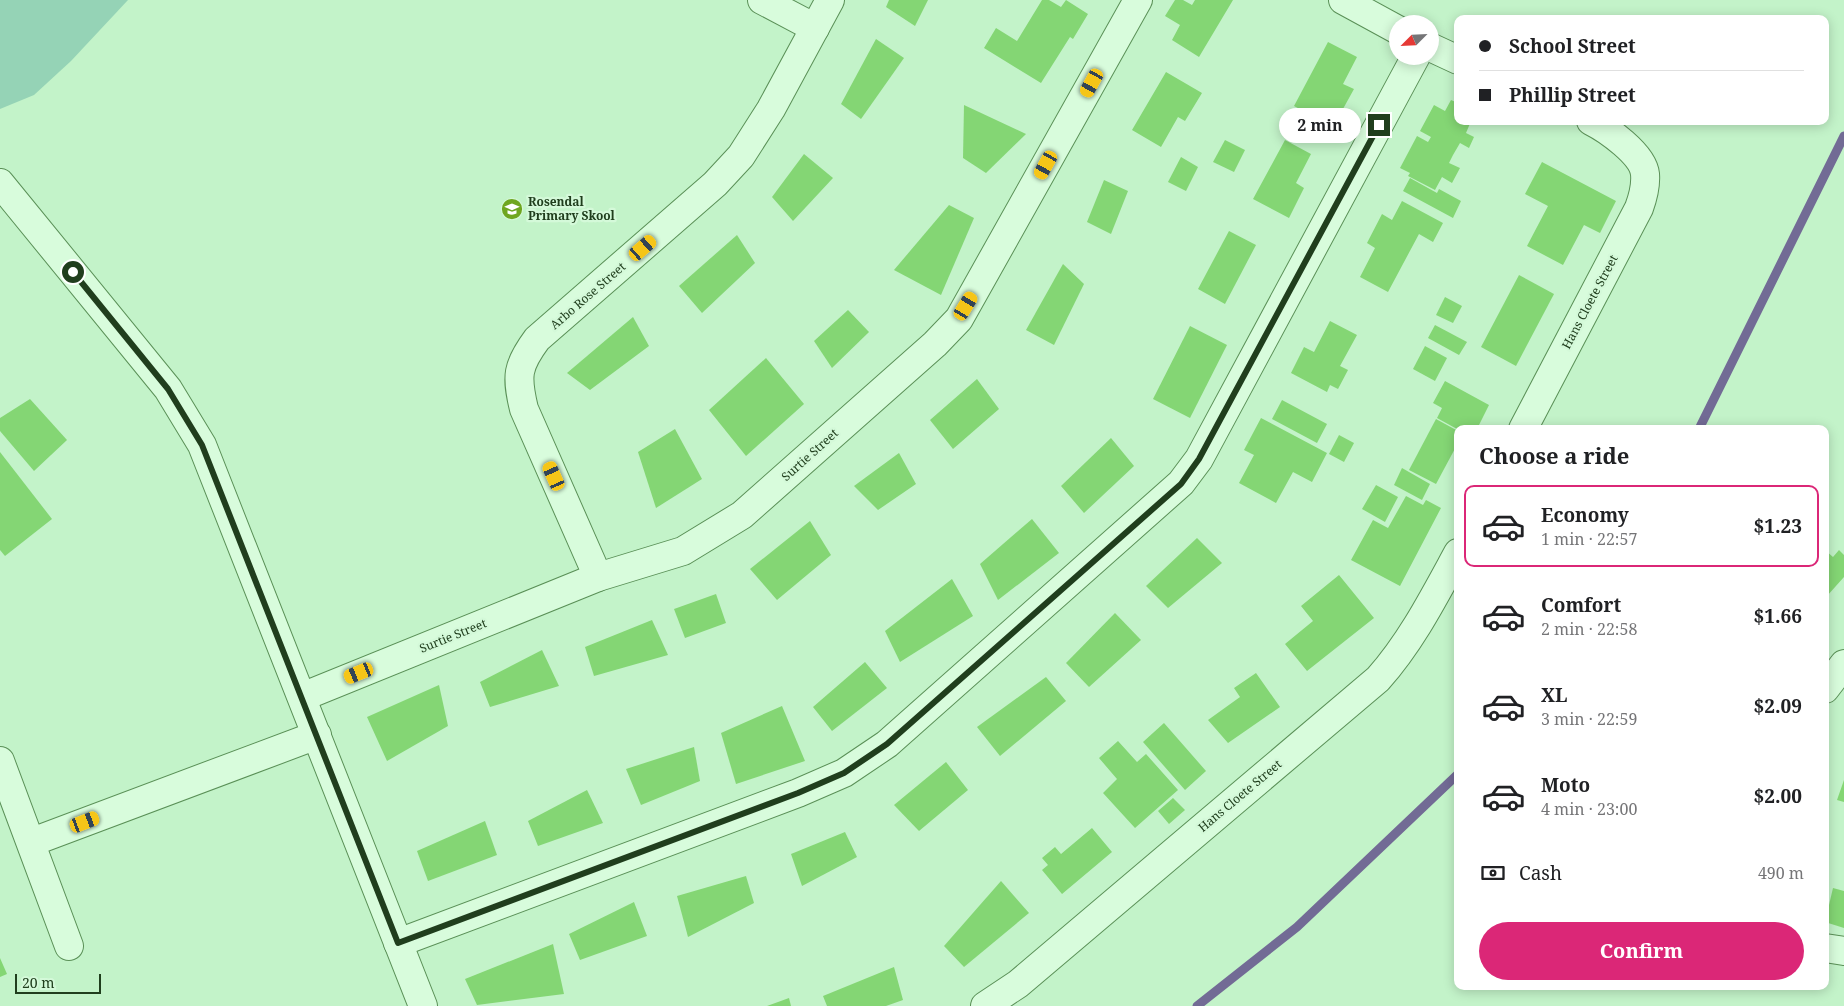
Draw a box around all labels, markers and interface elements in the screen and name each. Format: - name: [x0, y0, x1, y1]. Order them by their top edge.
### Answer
- north arrow: [1389, 15, 1439, 65]
- map controls: [1389, 15, 1439, 65]
- text: School Street: [1509, 33, 1636, 59]
- car: [1078, 66, 1105, 100]
- text: Phillip Street: [1509, 82, 1636, 108]
- callout: 2 min: [1279, 108, 1362, 142]
- text: 2 min: [1297, 114, 1343, 136]
- route end: [1368, 114, 1390, 136]
- car: [1032, 148, 1059, 182]
- place label: Rosendal Primary Skool: [528, 193, 616, 224]
- school or university icon: Rosendal Primary Skool: [500, 197, 524, 221]
- car: [626, 232, 659, 264]
- street label: Hans Cloete Street: [1558, 252, 1622, 352]
- street label: Arbo Rose Street: [546, 258, 629, 333]
- route start: [62, 261, 84, 283]
- car: [951, 289, 980, 323]
- street label: Surtie Street: [778, 425, 842, 485]
- text: Choose a ride: [1479, 440, 1629, 470]
- car: [541, 459, 566, 493]
- text: Economy: [1541, 502, 1629, 528]
- icon: car: [1481, 504, 1526, 549]
- text: $1.23: [1753, 513, 1802, 539]
- text: 1 min · 22:57: [1541, 528, 1637, 550]
- text: Comfort: [1541, 592, 1621, 618]
- icon: car: [1481, 594, 1526, 639]
- text: $1.66: [1753, 603, 1802, 629]
- street label: Surtie Street: [417, 614, 489, 657]
- text: 2 min · 22:58: [1541, 618, 1637, 640]
- car: [342, 660, 375, 686]
- text: XL: [1541, 682, 1567, 708]
- icon: car: [1481, 684, 1526, 729]
- text: $2.09: [1753, 693, 1802, 719]
- text: 3 min · 22:59: [1541, 708, 1637, 730]
- street label: Hans Cloete Street: [1194, 756, 1285, 836]
- text: Moto: [1541, 772, 1590, 798]
- icon: car: [1481, 774, 1526, 819]
- text: $2.00: [1753, 783, 1802, 809]
- text: 4 min · 23:00: [1541, 798, 1637, 820]
- car: [68, 810, 101, 834]
- icon: cash: [1479, 859, 1507, 887]
- text: Cash: [1519, 860, 1562, 886]
- text: 490 m: [1758, 862, 1804, 884]
- button: Confirm: [1479, 922, 1804, 980]
- scale bar: [15, 971, 101, 994]
- text: 20 m: [22, 973, 55, 992]

